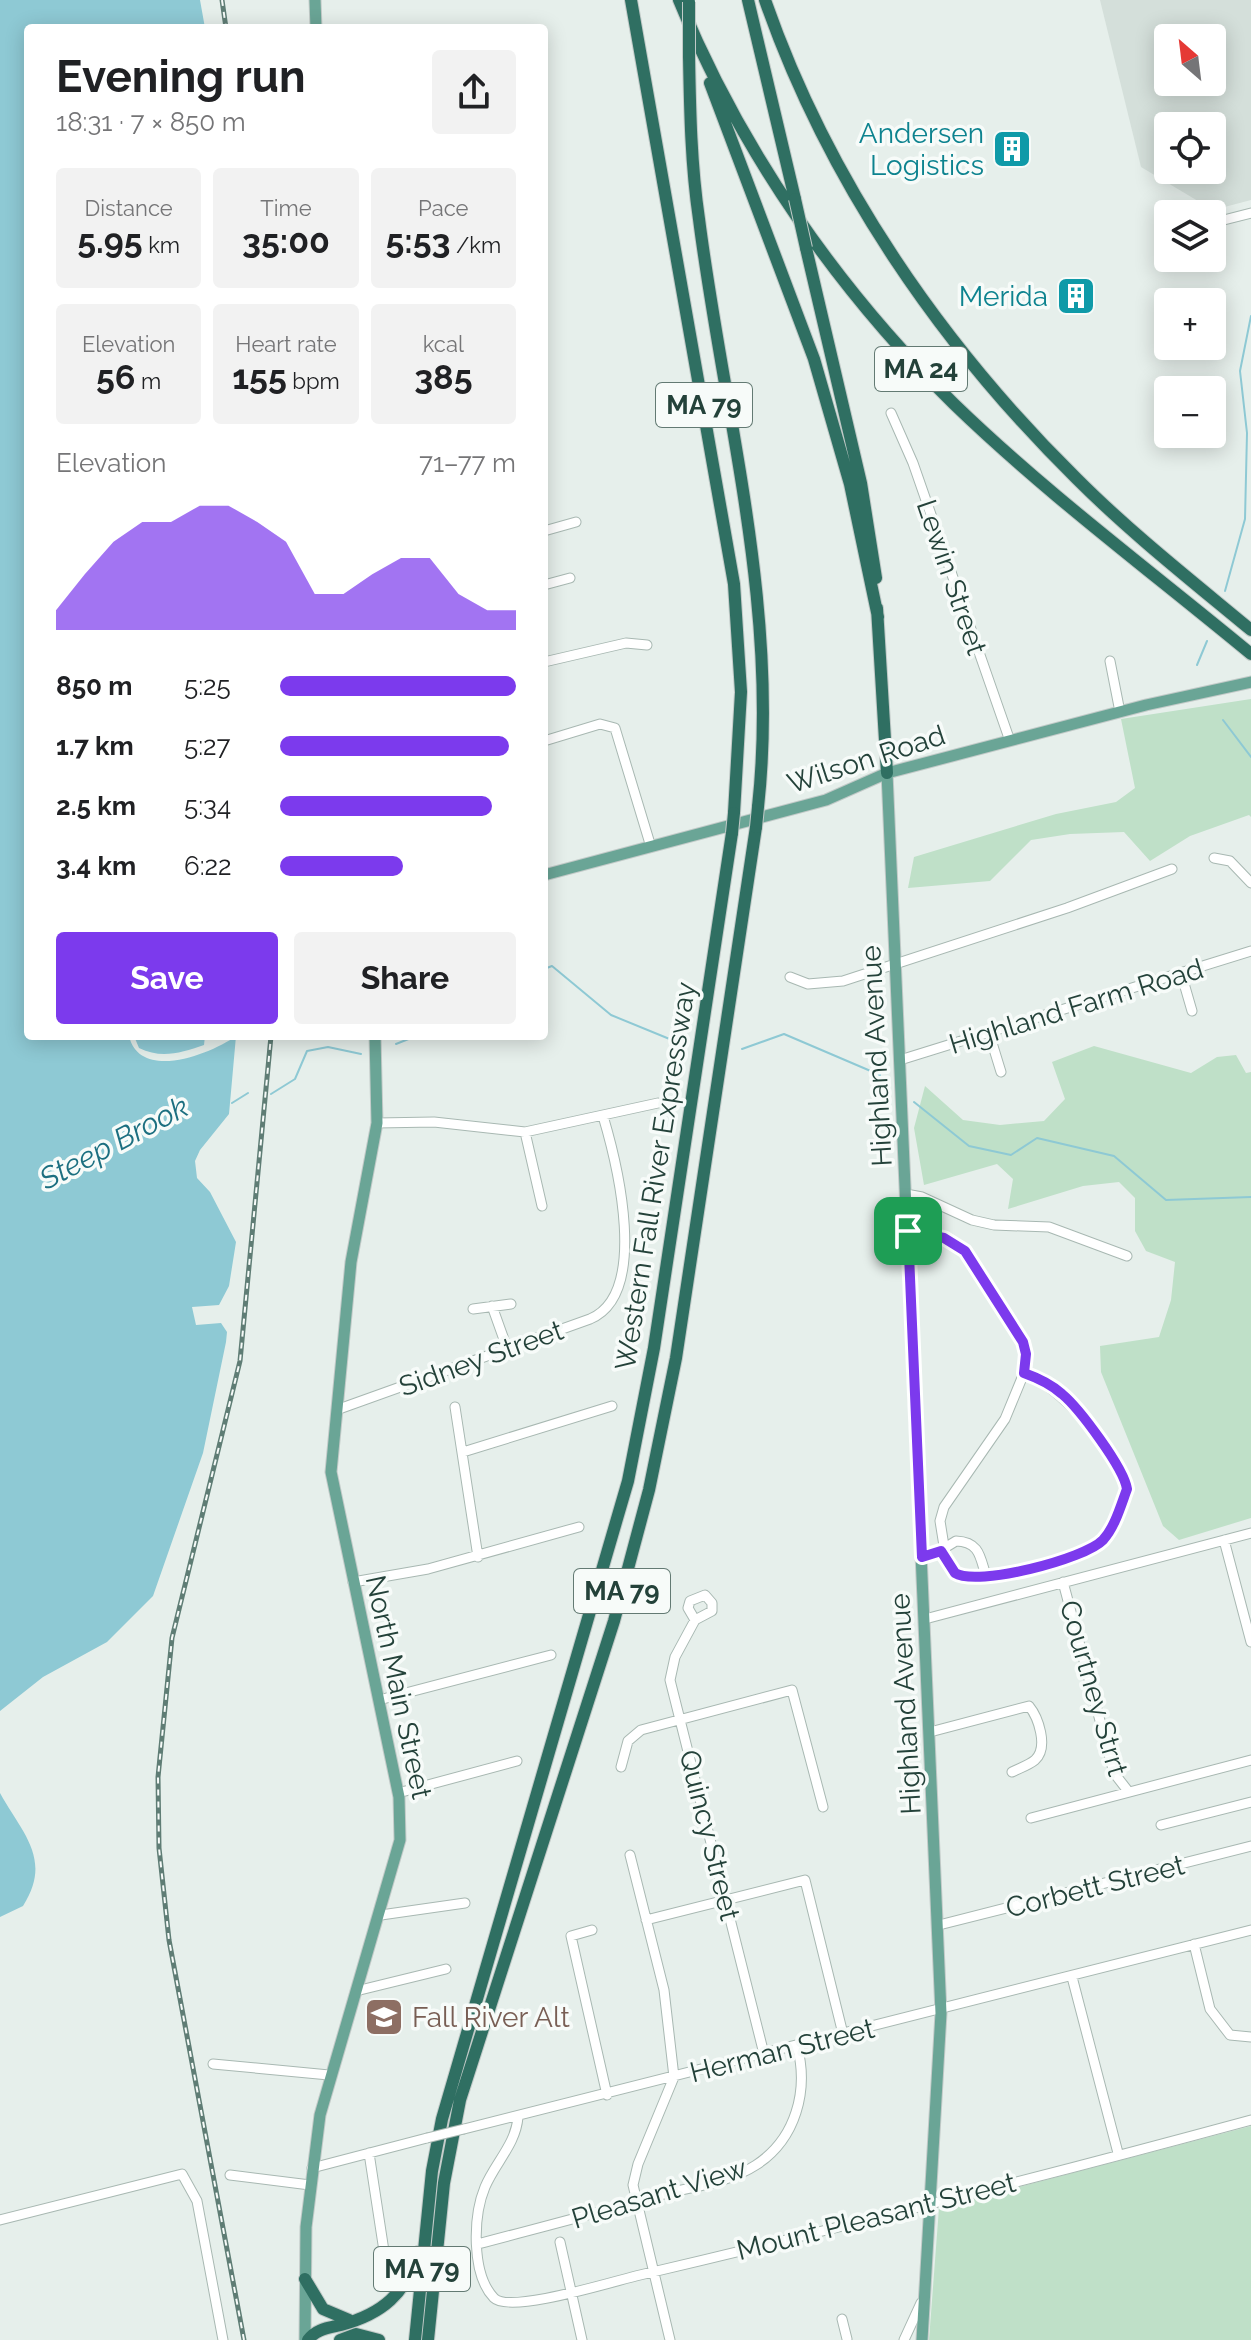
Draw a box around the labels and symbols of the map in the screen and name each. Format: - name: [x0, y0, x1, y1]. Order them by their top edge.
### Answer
- north arrow: [1154, 24, 1226, 96]
- place label: Andersen Logistics: [859, 117, 984, 182]
- building icon: Andersen Logistics: [991, 128, 1033, 170]
- building icon: Merida: [1055, 275, 1097, 317]
- place label: Merida: [959, 280, 1048, 313]
- road number: MA 24: [875, 347, 967, 391]
- road number: MA 79: [656, 383, 752, 427]
- street label: Lewin Street: [910, 495, 994, 660]
- street label: Wilson Road: [783, 718, 949, 800]
- street label: Highland Avenue: [854, 944, 899, 1167]
- street label: Highland Farm Road: [945, 952, 1207, 1061]
- street label: Western Fall River Expressway: [608, 980, 702, 1373]
- water label: Steep Brook: [32, 1089, 194, 1197]
- pin: [874, 1197, 942, 1265]
- street label: Sidney Street: [395, 1313, 568, 1403]
- road number: MA 79: [574, 1569, 670, 1613]
- street label: North Main Street: [359, 1572, 438, 1802]
- street label: Highland Avenue: [883, 1592, 928, 1815]
- street label: Courtney Strrt: [1053, 1597, 1134, 1780]
- street label: Quincy Street: [672, 1747, 747, 1924]
- street label: Corbett Street: [1002, 1848, 1188, 1925]
- school or university icon: Fall River Alt: [363, 1996, 405, 2038]
- place label: Fall River Alt: [412, 2001, 571, 2034]
- street label: Herman Street: [687, 2011, 878, 2089]
- street label: Pleasant View: [568, 2151, 751, 2236]
- street label: Mount Pleasant Street: [733, 2166, 1020, 2267]
- road number: MA 79: [374, 2247, 470, 2291]

